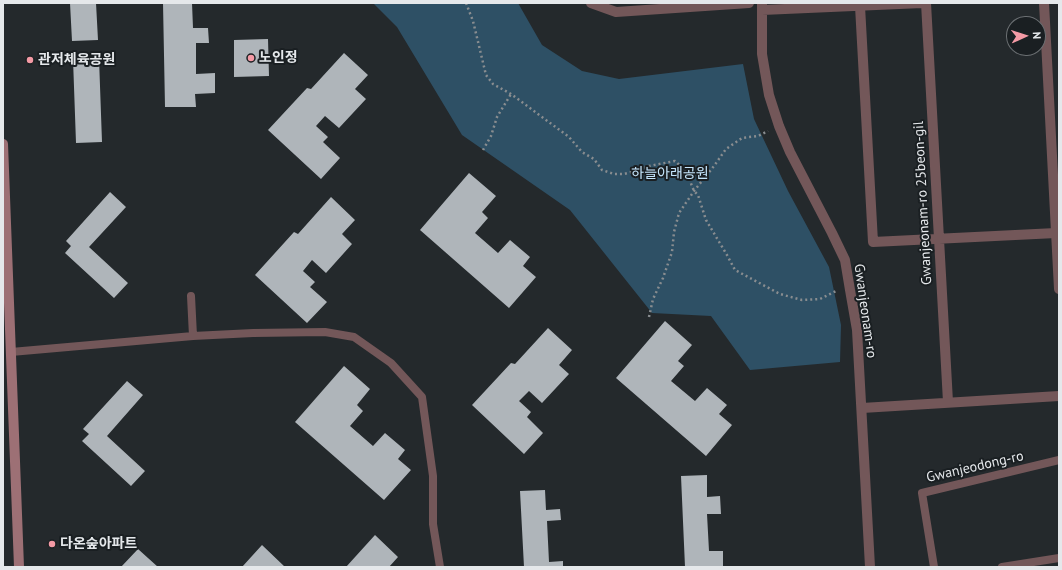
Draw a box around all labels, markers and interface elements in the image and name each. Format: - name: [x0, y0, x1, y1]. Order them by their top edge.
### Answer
- north arrow: [1006, 16, 1046, 56]
- text: N: [1030, 31, 1044, 39]
- place label: 노인정: [259, 50, 298, 66]
- place label: 관저체육공원: [38, 52, 115, 68]
- marker: 노인정: [246, 53, 256, 63]
- marker: 관저체육공원: [25, 55, 35, 65]
- street label: Gwanjeonam-ro 25beon-gil: [910, 121, 936, 285]
- park label: 하늘아래공원: [631, 166, 709, 182]
- street label: Gwanjeonam-ro: [850, 263, 880, 359]
- street label: Gwanjeodong-ro: [925, 448, 1025, 486]
- place label: 다온숲아파트: [60, 536, 137, 552]
- marker: 다온숲아파트: [47, 539, 57, 549]

